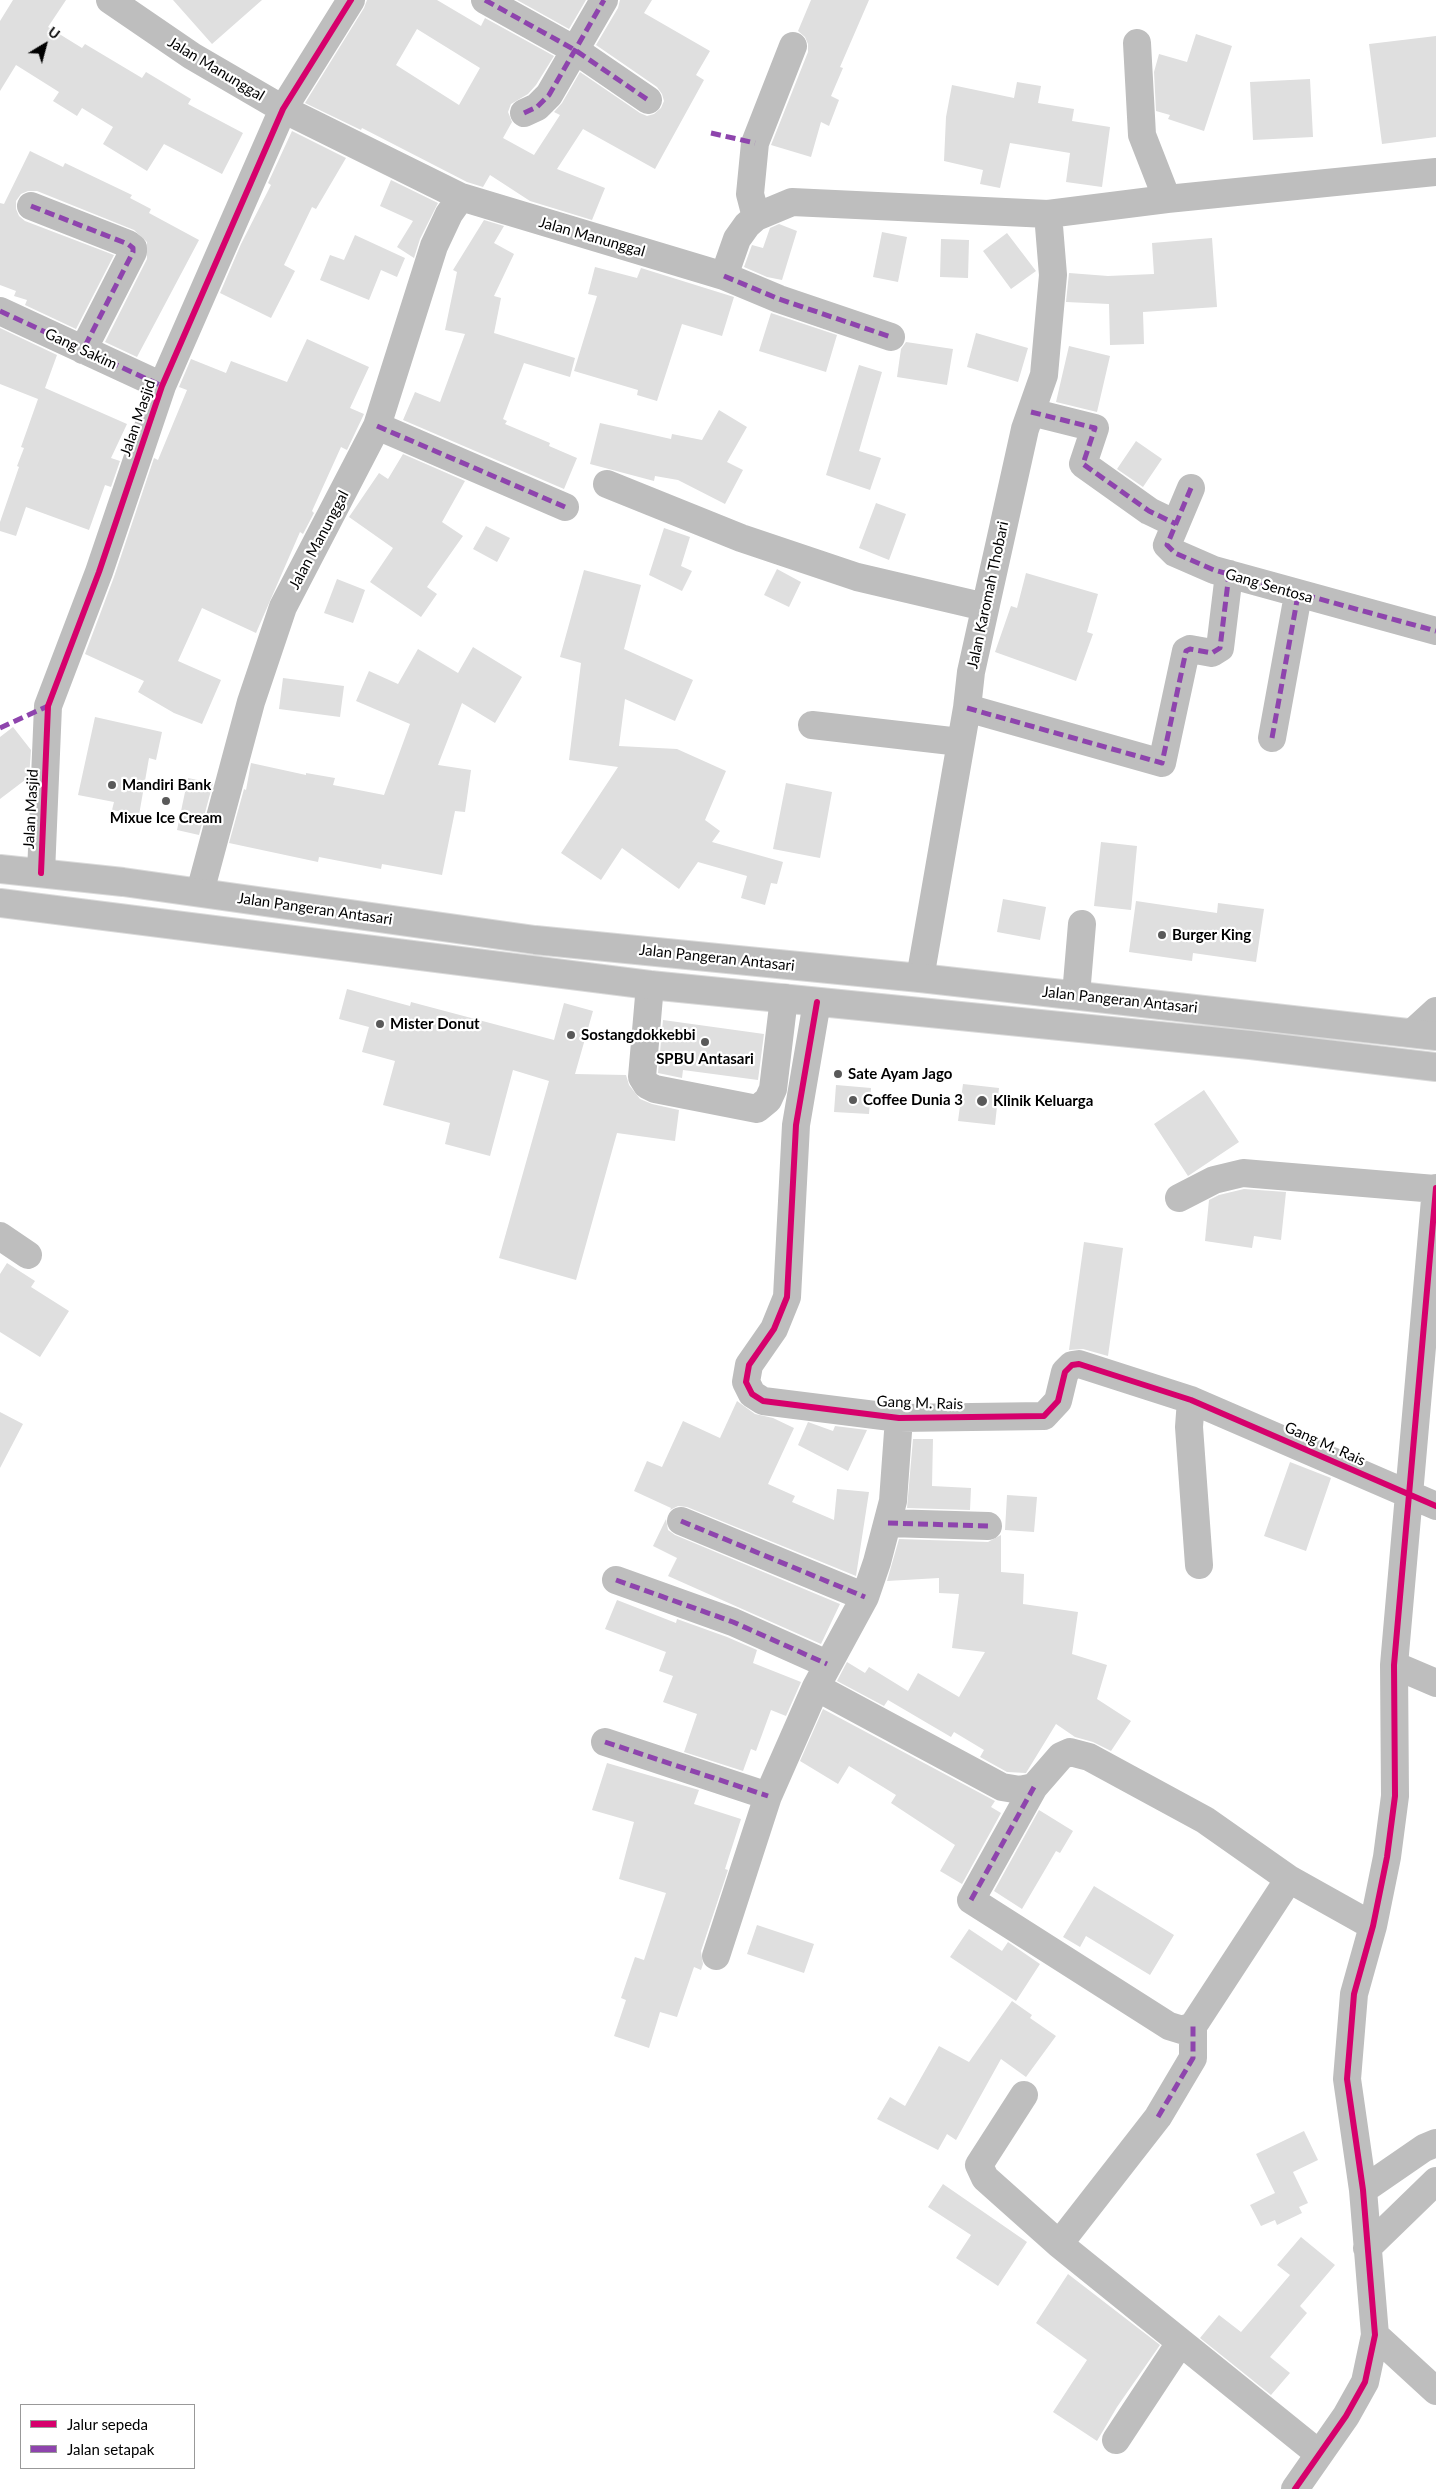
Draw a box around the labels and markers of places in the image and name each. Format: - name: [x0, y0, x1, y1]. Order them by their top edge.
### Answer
- place label: Mandiri Bank: [122, 776, 211, 794]
- marker: Mandiri Bank: [106, 779, 118, 791]
- marker: Mixue Ice Cream: [160, 795, 172, 807]
- place label: Mixue Ice Cream: [110, 809, 222, 827]
- place label: Burger King: [1172, 926, 1251, 944]
- marker: Burger King: [1156, 929, 1168, 941]
- place label: Mister Donut: [390, 1015, 480, 1033]
- marker: Mister Donut: [374, 1018, 386, 1030]
- place label: Sostangdokkebbi: [581, 1026, 695, 1044]
- marker: Sostangdokkebbi: [565, 1029, 577, 1041]
- marker: SPBU Antasari: [699, 1036, 711, 1048]
- place label: SPBU Antasari: [656, 1050, 754, 1068]
- place label: Sate Ayam Jago: [848, 1065, 952, 1083]
- marker: Sate Ayam Jago: [832, 1068, 844, 1080]
- place label: Coffee Dunia 3: [863, 1091, 963, 1109]
- place label: Klinik Keluarga: [993, 1092, 1093, 1110]
- marker: Coffee Dunia 3: [847, 1094, 859, 1106]
- marker: Klinik Keluarga: [975, 1094, 989, 1108]

